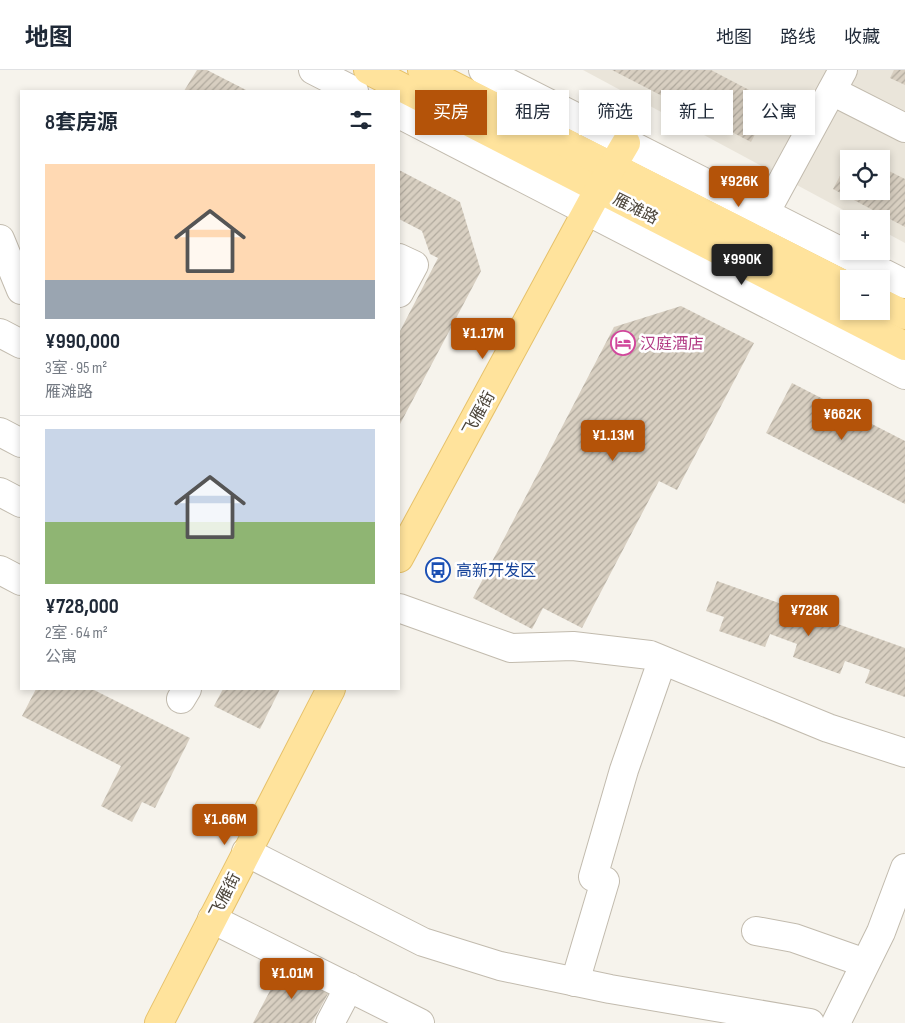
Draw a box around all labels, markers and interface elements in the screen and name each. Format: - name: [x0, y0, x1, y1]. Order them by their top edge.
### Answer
- text: 地图: [25, 23, 73, 52]
- text: 地图: [716, 27, 752, 48]
- text: 路线: [780, 27, 816, 48]
- text: 收藏: [844, 27, 880, 48]
- chip: 买房: [415, 90, 487, 135]
- chip: 租房: [497, 90, 569, 135]
- chip: 筛选: [579, 90, 651, 135]
- chip: 新上: [661, 90, 733, 135]
- chip: 公寓: [743, 90, 815, 135]
- icon: filters: [347, 106, 375, 134]
- text: 8套房源: [45, 110, 118, 135]
- map controls: [840, 150, 890, 320]
- button: locate: [840, 150, 890, 200]
- pin: ¥926K: [704, 166, 774, 208]
- text: ¥926K: [720, 172, 758, 191]
- street label: 雁滩路: [610, 190, 661, 229]
- icon: home: [165, 196, 255, 286]
- button: +: [840, 210, 890, 260]
- pin: ¥990K: [707, 244, 777, 286]
- text: ¥990K: [723, 250, 761, 269]
- button: −: [840, 270, 890, 320]
- pin: ¥1.17M: [442, 318, 524, 360]
- text: ¥1.17M: [462, 324, 504, 343]
- text: ¥990,000: [45, 329, 120, 354]
- hotel icon: 汉庭酒店: [610, 330, 636, 356]
- place label: 汉庭酒店: [640, 335, 704, 354]
- text: 3室 · 95 m²: [45, 359, 107, 378]
- text: 雁滩路: [45, 383, 93, 402]
- street label: 飞雁街: [459, 388, 499, 439]
- pin: ¥662K: [807, 398, 877, 441]
- text: ¥662K: [823, 405, 861, 424]
- pin: ¥1.13M: [572, 420, 654, 462]
- text: ¥1.13M: [592, 426, 634, 445]
- icon: home: [165, 462, 255, 552]
- bus stop icon: 高新开发区: [425, 557, 451, 583]
- place label: 高新开发区: [456, 562, 536, 581]
- text: ¥728,000: [45, 594, 119, 619]
- pin: ¥728K: [774, 594, 844, 637]
- text: ¥728K: [790, 601, 828, 620]
- text: 2室 · 64 m²: [45, 624, 108, 643]
- text: 公寓: [45, 648, 77, 667]
- pin: ¥1.66M: [184, 804, 266, 846]
- text: ¥1.66M: [203, 810, 247, 829]
- street label: 飞雁街: [206, 870, 245, 921]
- pin: ¥1.01M: [251, 958, 333, 1000]
- text: ¥1.01M: [271, 964, 313, 983]

